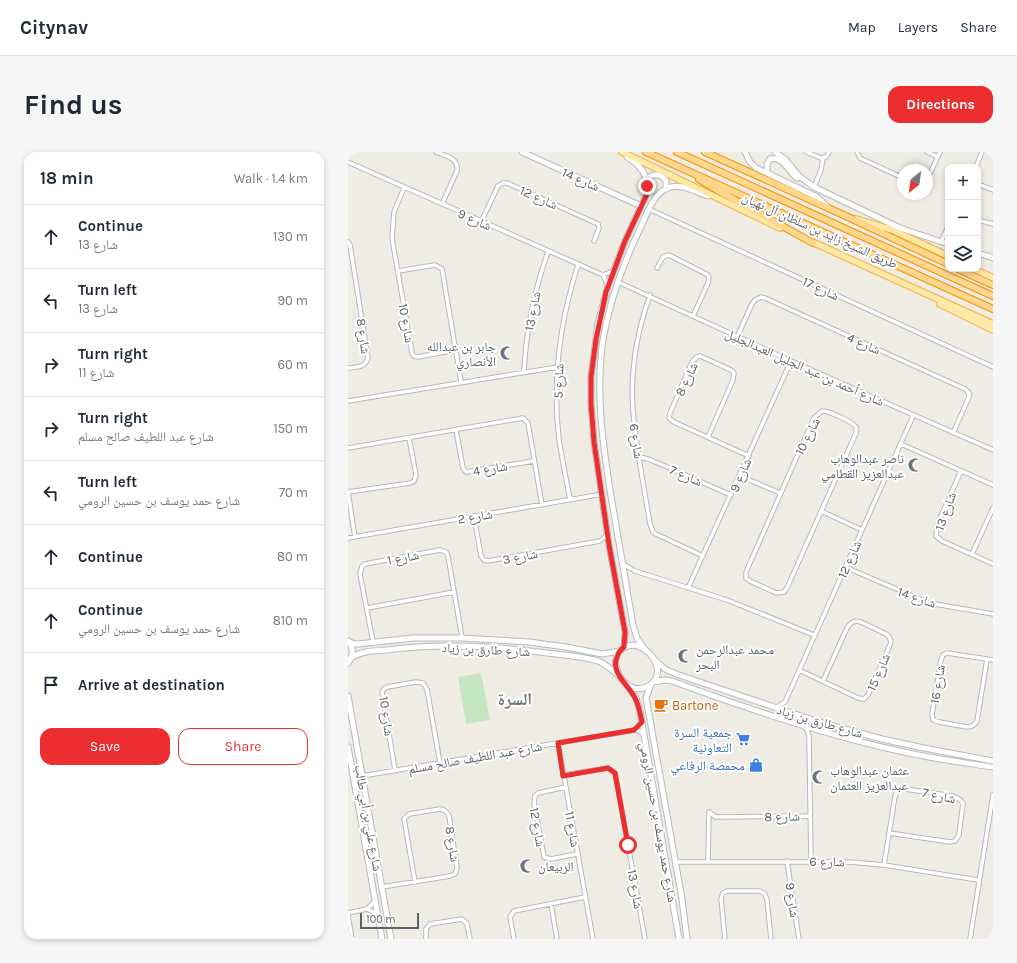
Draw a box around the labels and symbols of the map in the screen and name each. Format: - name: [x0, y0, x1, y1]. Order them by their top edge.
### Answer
- north arrow: [897, 164, 933, 200]
- street label: شارع 14: [559, 165, 602, 196]
- route end: [638, 177, 656, 195]
- street label: شارع 12: [517, 183, 560, 214]
- street label: طريق الشيخ زايد بن سلطان آل نهيان: [739, 189, 900, 273]
- street label: شارع 9: [455, 205, 494, 235]
- street label: شارع 17: [799, 274, 841, 305]
- street label: شارع 13: [521, 290, 546, 332]
- street label: شارع 10: [394, 302, 417, 344]
- street label: شارع 8: [352, 317, 373, 355]
- street label: شارع أحمد بن عبد الجليل العبدالجليل: [722, 326, 886, 411]
- street label: شارع 4: [844, 329, 883, 359]
- place label: جابر بن عبدالله الأنصاري: [427, 339, 496, 372]
- mosque icon: جابر بن عبدالله الأنصاري: [499, 345, 515, 361]
- street label: شارع 8: [672, 360, 703, 399]
- street label: شارع 5: [550, 363, 569, 399]
- street label: شارع 10: [792, 415, 825, 458]
- street label: شارع 6: [625, 423, 646, 460]
- place label: ناصر عبدالوهاب عبدالعزيز القطامي: [821, 451, 904, 484]
- street label: شارع 9: [726, 456, 756, 495]
- mosque icon: ناصر عبدالوهاب عبدالعزيز القطامي: [907, 457, 923, 473]
- street label: شارع 4: [472, 458, 509, 481]
- street label: شارع 7: [666, 462, 704, 491]
- street label: شارع 13: [932, 490, 961, 533]
- street label: شارع 2: [456, 506, 494, 529]
- street label: شارع 12: [835, 538, 866, 581]
- street label: شارع 3: [501, 546, 539, 569]
- street label: شارع 1: [386, 547, 421, 570]
- street label: شارع 14: [895, 584, 938, 613]
- street label: شارع طارق بن زياد: [441, 640, 531, 661]
- place label: محمد عبدالرحمن البحر: [695, 642, 774, 673]
- mosque icon: محمد عبدالرحمن البحر: [677, 648, 693, 664]
- street label: شارع 15: [864, 651, 895, 694]
- street label: شارع 16: [927, 663, 950, 705]
- district label: السرة: [498, 689, 532, 709]
- street label: شارع 10: [374, 695, 397, 737]
- cafe icon: Bartone: [653, 697, 669, 713]
- place label: Bartone: [672, 698, 719, 713]
- street label: شارع طارق بن زياد: [775, 702, 865, 743]
- place label: جمعية السرة التعاونية: [674, 725, 732, 756]
- supermarket icon: جمعية السرة التعاونية: [735, 731, 751, 747]
- street label: شارع عبد اللطيف صالح مسلم: [407, 738, 544, 779]
- street label: شارع حمد يوسف بن حسين الرومي: [634, 741, 680, 904]
- shop icon: محمصة الرفاعي: [748, 757, 764, 773]
- place label: محمصة الرفاعي: [671, 758, 745, 776]
- place label: عثمان عبدالوهاب عبدالعزيز العثمان: [830, 763, 909, 794]
- street label: شارع علي بن أبي طالب: [349, 764, 385, 873]
- mosque icon: عثمان عبدالوهاب عبدالعزيز العثمان: [811, 769, 827, 785]
- street label: شارع 7: [920, 785, 957, 808]
- street label: شارع 12: [525, 806, 548, 848]
- street label: شارع 8: [764, 809, 800, 826]
- street label: شارع 11: [560, 810, 583, 849]
- street label: شارع 8: [440, 825, 463, 863]
- route start: [619, 836, 637, 854]
- street label: شارع 6: [809, 854, 845, 871]
- mosque icon: الربيعان: [519, 858, 535, 874]
- place label: الربيعان: [538, 859, 574, 875]
- street label: شارع 13: [623, 868, 646, 910]
- street label: شارع 9: [781, 882, 802, 919]
- scale bar: [360, 911, 419, 930]

